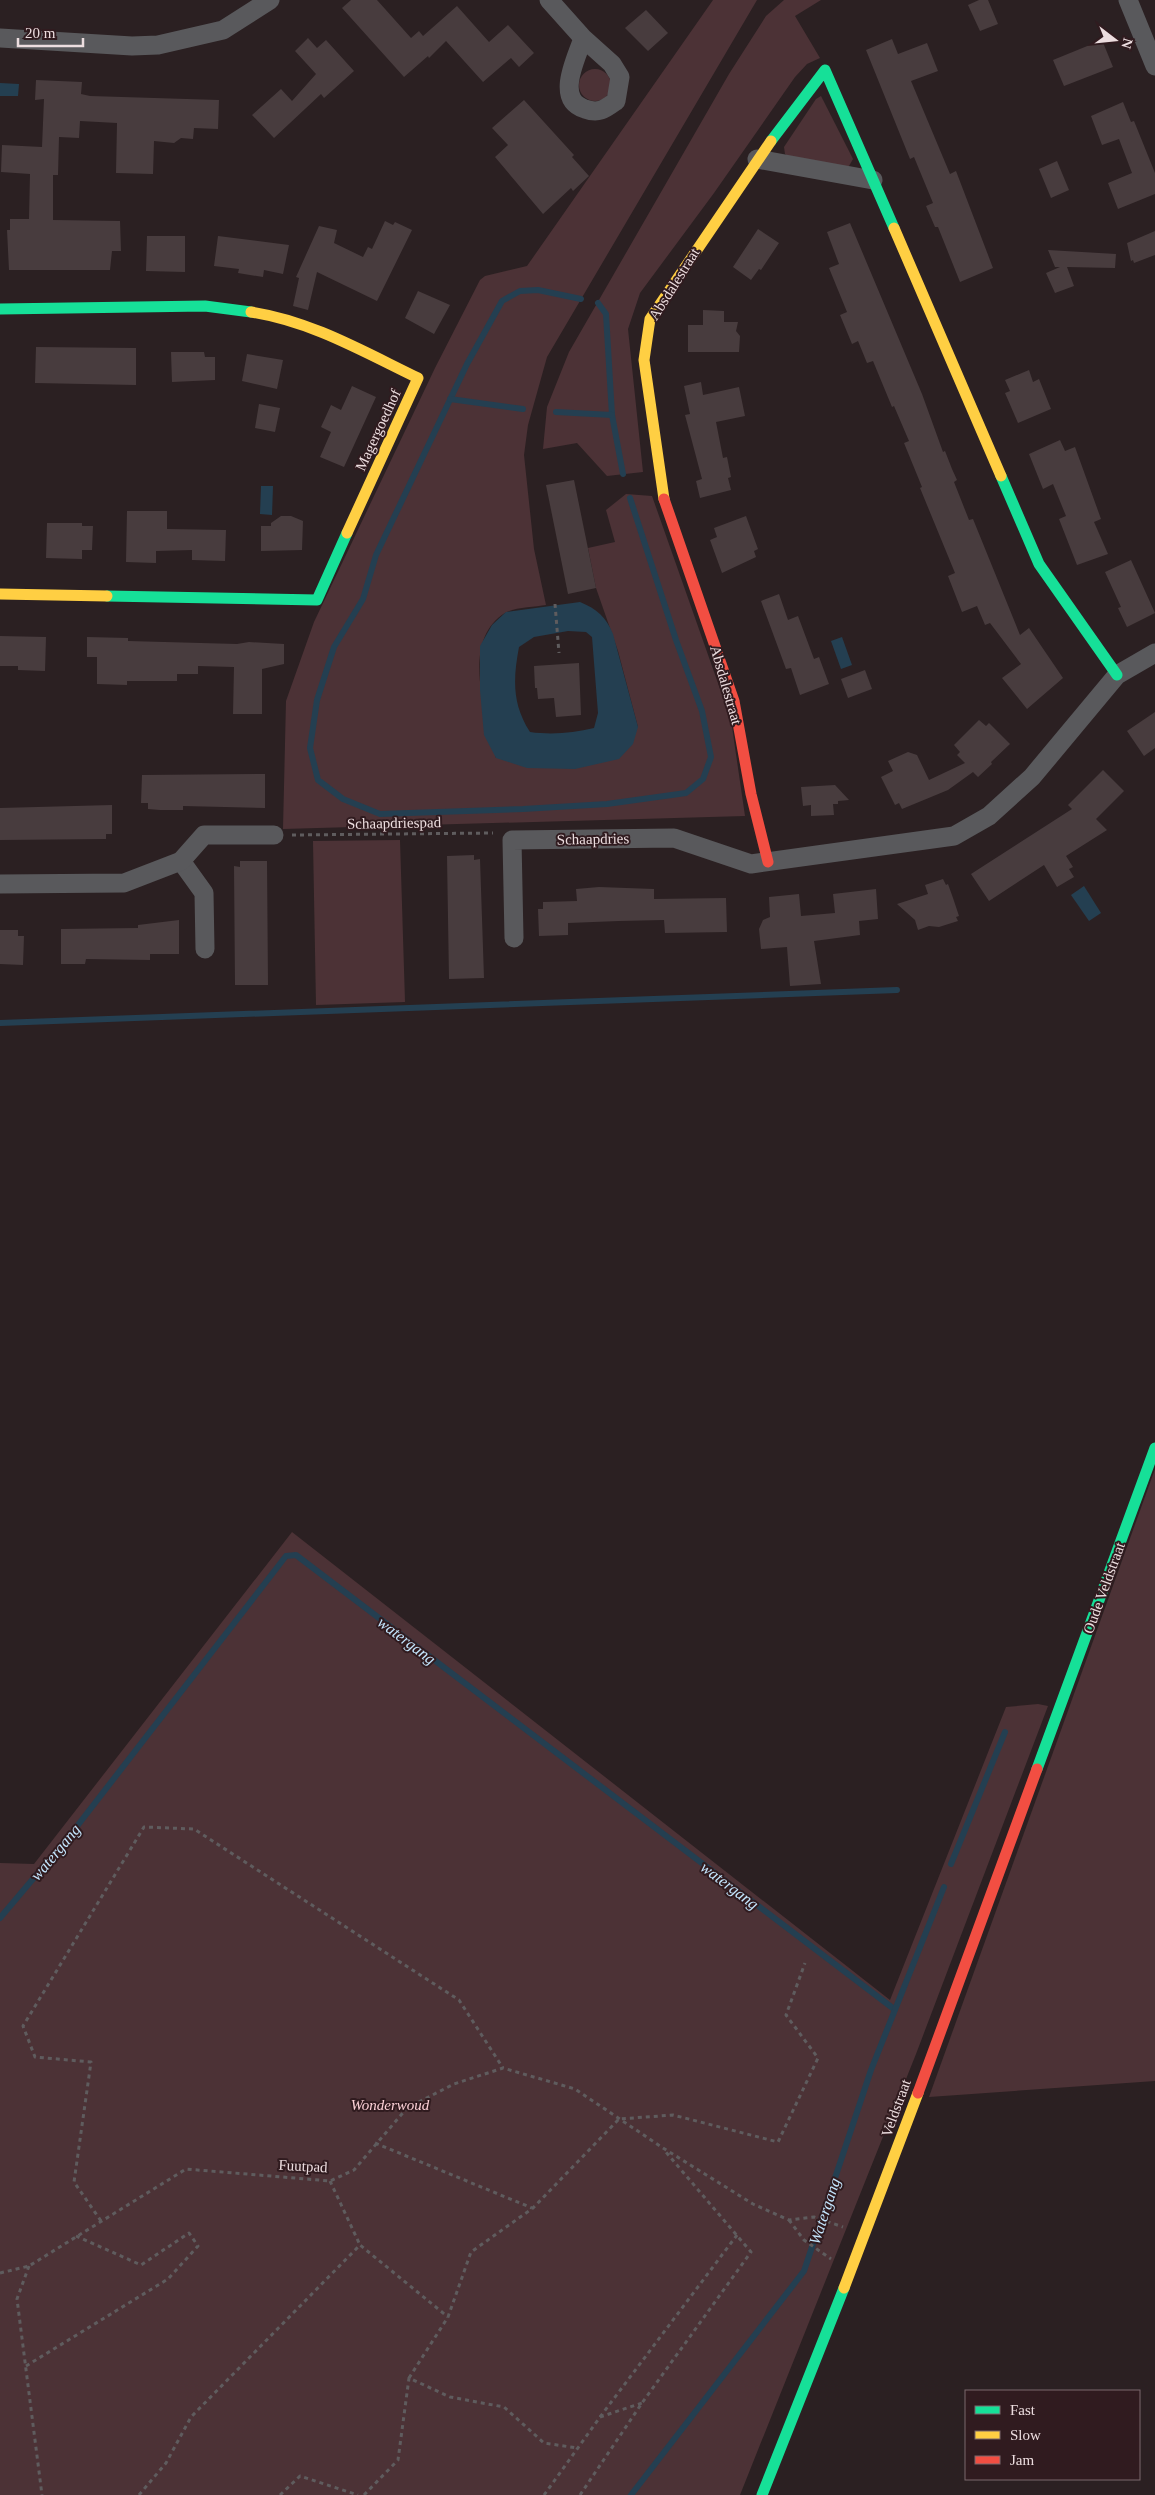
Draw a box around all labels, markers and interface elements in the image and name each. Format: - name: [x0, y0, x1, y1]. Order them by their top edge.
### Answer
- scale bar: [18, 15, 82, 47]
- north arrow: [1090, 15, 1140, 65]
- text: 20 m: [25, 25, 56, 41]
- text: N: [1118, 37, 1136, 50]
- street label: Absdalestraat: [646, 244, 703, 323]
- street label: Magergoedhof: [352, 387, 404, 473]
- street label: Absdalestraat: [707, 644, 745, 727]
- street label: Schaapdriespad: [347, 814, 442, 832]
- street label: Schaapdries: [557, 830, 630, 848]
- street label: Oude Veldstraat: [1080, 1539, 1128, 1636]
- water label: watergang: [374, 1613, 439, 1668]
- water label: watergang: [27, 1821, 84, 1884]
- water label: watergang: [697, 1858, 762, 1913]
- street label: Veldstraat: [878, 2076, 914, 2139]
- park label: Wonderwoud: [351, 2097, 430, 2113]
- street label: Fuutpad: [278, 2157, 328, 2175]
- water label: Watergang: [806, 2176, 844, 2247]
- legend: [965, 2390, 1140, 2480]
- text: Fast: [1010, 2402, 1036, 2418]
- text: Slow: [1010, 2427, 1041, 2443]
- text: Jam: [1010, 2452, 1034, 2468]

